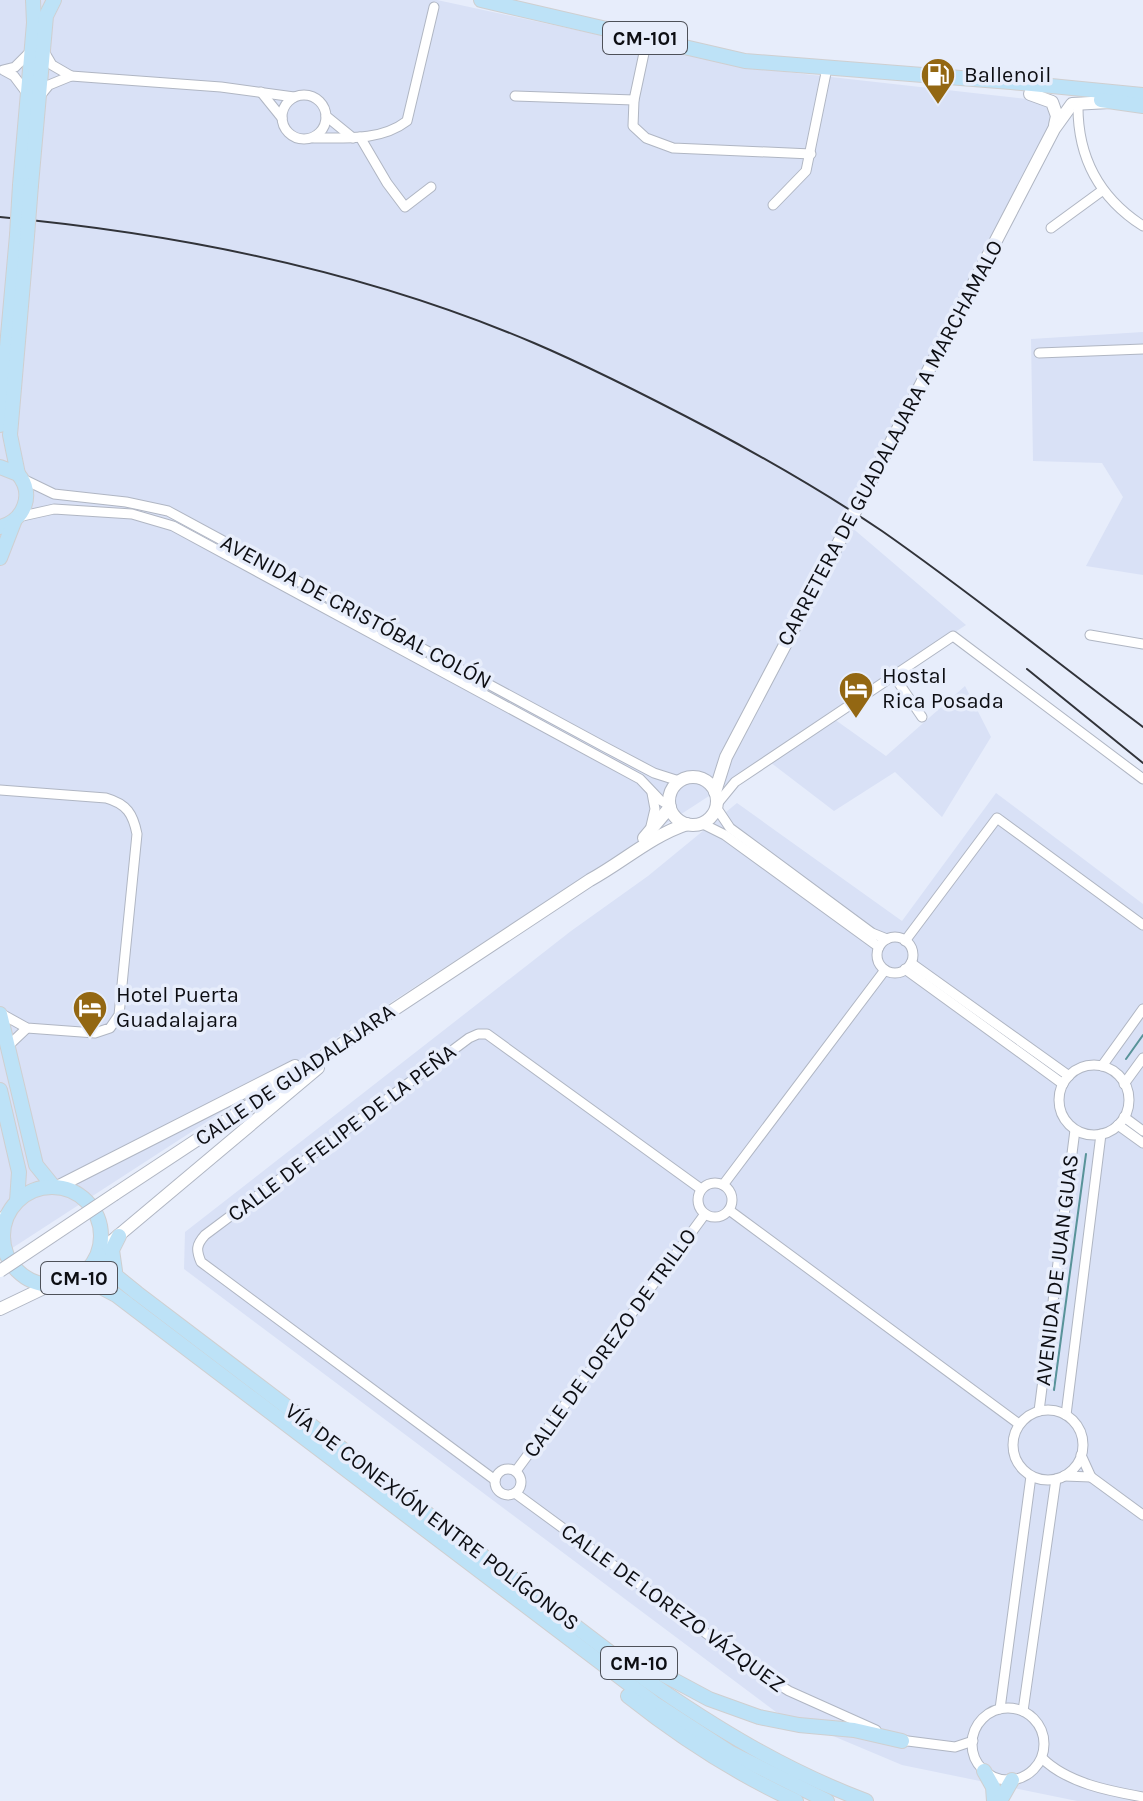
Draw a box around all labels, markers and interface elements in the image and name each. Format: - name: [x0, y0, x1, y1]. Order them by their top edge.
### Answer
- road number: CM-101: [603, 22, 687, 54]
- fuel station icon: Ballenoil: [919, 56, 957, 106]
- place label: Ballenoil: [964, 62, 1051, 88]
- street label: CARRETERA DE GUADALAJARA A MARCHAMALO: [772, 236, 1008, 650]
- street label: AVENIDA DE CRISTÓBAL COLÓN: [216, 528, 496, 695]
- place label: Hostal Rica Posada: [882, 663, 1004, 714]
- hotel icon: Hostal Rica Posada: [837, 670, 875, 720]
- place label: Hotel Puerta Guadalajara: [116, 982, 239, 1033]
- hotel icon: Hotel Puerta Guadalajara: [71, 989, 109, 1039]
- street label: CALLE DE GUADALAJARA: [190, 998, 400, 1152]
- street label: CALLE DE FELIPE DE LA PEÑA: [223, 1038, 462, 1227]
- street label: AVENIDA DE JUAN GUAS: [1030, 1153, 1084, 1387]
- street label: CALLE DE LOREZO DE TRILLO: [518, 1223, 702, 1463]
- road number: CM-10: [41, 1262, 117, 1294]
- street label: VÍA DE CONEXIÓN ENTRE POLÍGONOS: [280, 1397, 585, 1636]
- street label: CALLE DE LOREZO VÁZQUEZ: [556, 1517, 791, 1698]
- road number: CM-10: [601, 1647, 677, 1679]

